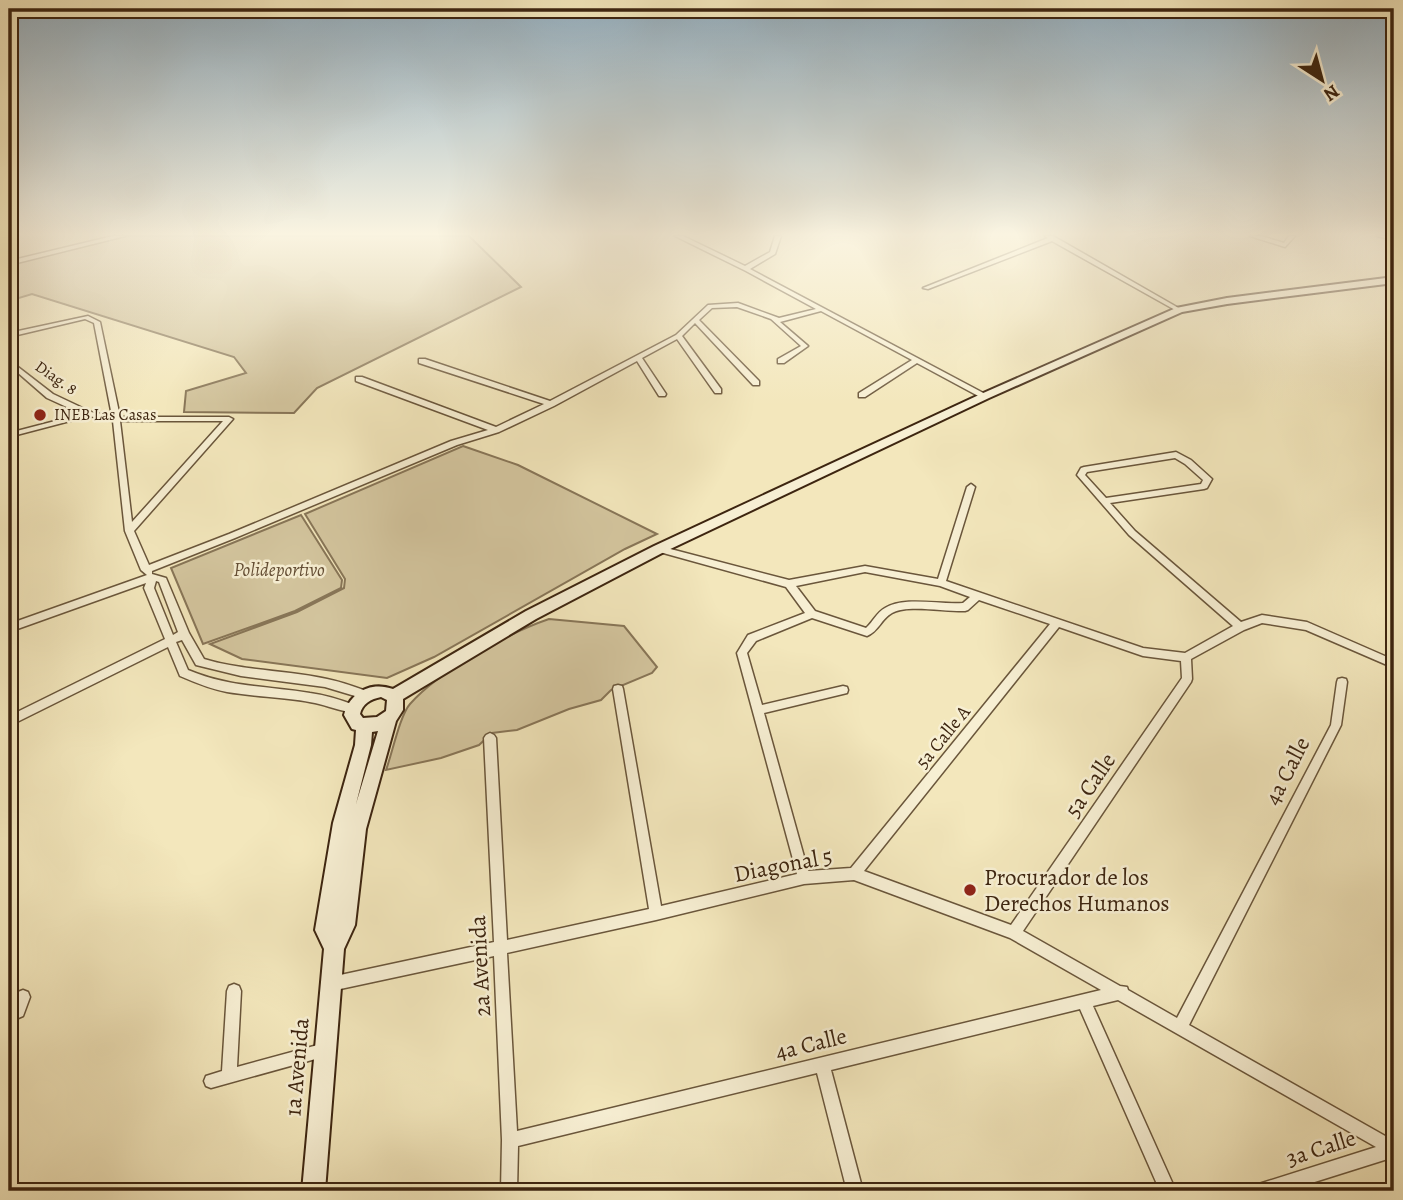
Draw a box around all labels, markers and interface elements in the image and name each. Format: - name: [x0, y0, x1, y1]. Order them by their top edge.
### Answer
- north arrow: [1288, 46, 1358, 116]
- text: N: [1318, 78, 1345, 108]
- street label: Diag. 8: [31, 356, 81, 400]
- place label: INEB Las Casas: [54, 404, 156, 426]
- marker: INEB Las Casas: [32, 407, 48, 423]
- park label: Polideportivo: [233, 557, 325, 583]
- street label: 5a Calle A: [910, 699, 977, 774]
- street label: 4a Calle: [1257, 732, 1317, 810]
- street label: 5a Calle: [1057, 747, 1123, 823]
- street label: Diagonal 5: [731, 840, 835, 890]
- place label: Procurador de los Derechos Humanos: [984, 862, 1170, 919]
- marker: Procurador de los Derechos Humanos: [962, 882, 978, 898]
- street label: 2a Avenida: [462, 914, 498, 1017]
- street label: 1a Avenida: [277, 1016, 317, 1117]
- street label: 4a Calle: [772, 1020, 850, 1068]
- street label: 3a Calle: [1282, 1122, 1360, 1174]

